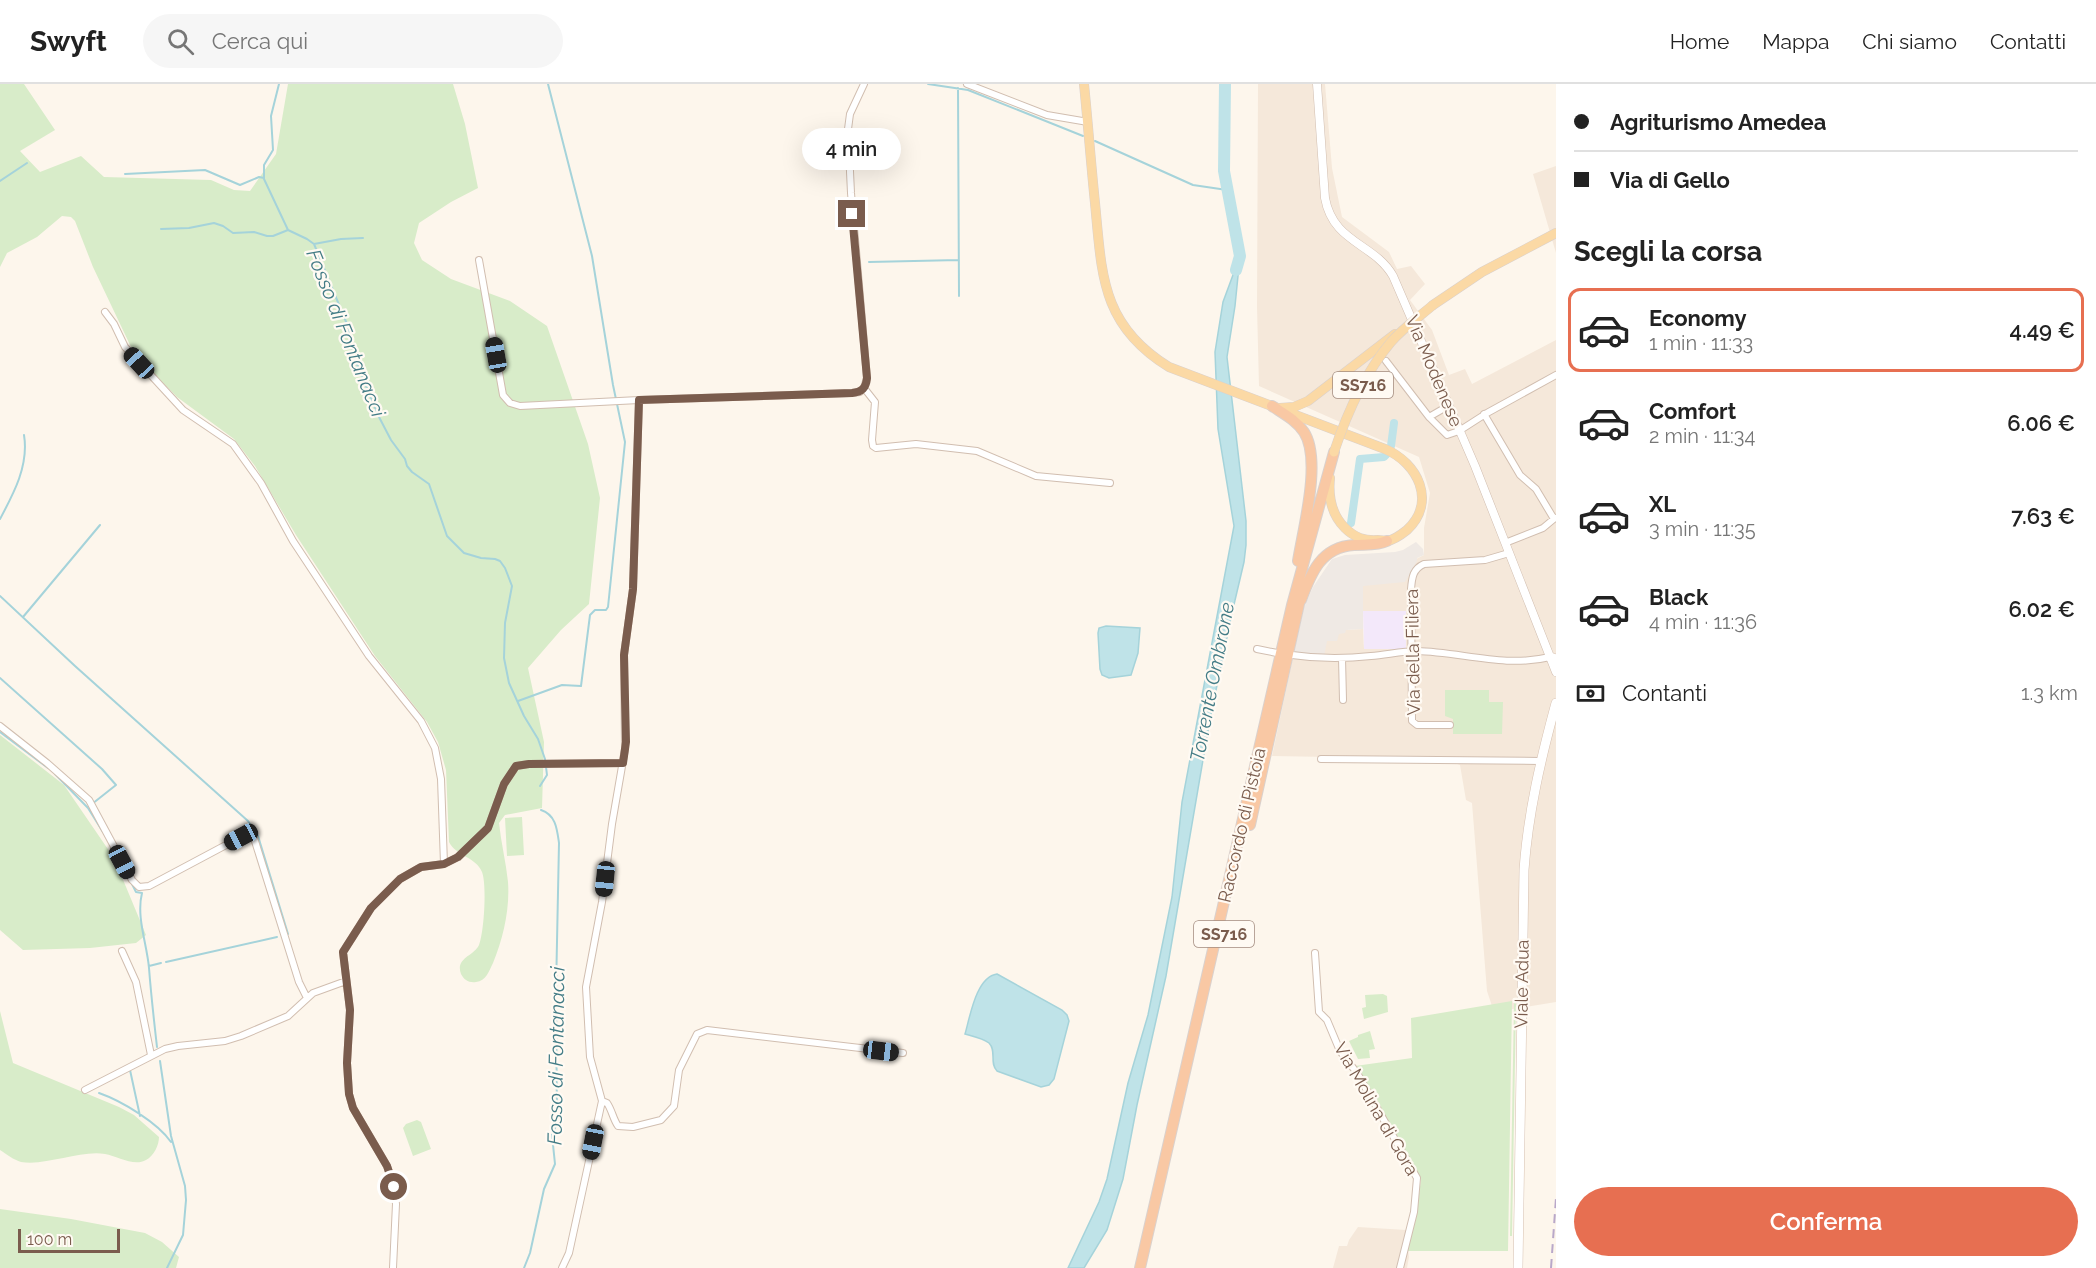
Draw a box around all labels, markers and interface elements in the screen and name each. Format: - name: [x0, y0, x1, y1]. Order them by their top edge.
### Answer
- search box: [143, 14, 563, 68]
- text: Swyft: [30, 25, 107, 58]
- icon: search: [164, 25, 197, 58]
- text: Cerca qui: [212, 28, 308, 54]
- text: Home: [1670, 29, 1729, 54]
- text: Mappa: [1762, 29, 1829, 54]
- text: Chi siamo: [1862, 29, 1957, 54]
- text: Contatti: [1990, 29, 2066, 54]
- text: Agriturismo Amedea: [1610, 109, 1826, 135]
- callout: 4 min: [802, 127, 902, 169]
- text: 4 min: [826, 137, 877, 161]
- text: Via di Gello: [1610, 167, 1730, 193]
- route end: [838, 200, 865, 227]
- text: Scegli la corsa: [1574, 236, 1762, 267]
- water label: Fosso di Fontanacci: [301, 246, 391, 421]
- icon: car: [1577, 303, 1631, 357]
- text: Economy: [1649, 305, 1747, 331]
- street label: Via Modenese: [1402, 312, 1468, 430]
- text: 4.49 €: [2010, 317, 2075, 343]
- text: 1 min · 11:33: [1649, 331, 1753, 355]
- car: [484, 336, 508, 374]
- car: [120, 344, 158, 382]
- road number: SS716: [1333, 372, 1393, 398]
- icon: car: [1577, 396, 1631, 450]
- text: Comfort: [1649, 398, 1736, 424]
- text: 6.06 €: [2007, 410, 2075, 436]
- text: 2 min · 11:34: [1649, 424, 1755, 448]
- icon: car: [1577, 489, 1631, 543]
- text: XL: [1649, 491, 1676, 517]
- text: 7.63 €: [2011, 503, 2075, 529]
- text: 3 min · 11:35: [1649, 517, 1756, 541]
- icon: car: [1577, 582, 1631, 636]
- text: Black: [1649, 584, 1708, 610]
- street label: Via della Filiera: [1401, 589, 1424, 715]
- text: 6.02 €: [2008, 596, 2075, 622]
- water label: Torrente Ombrone: [1185, 600, 1239, 764]
- text: 4 min · 11:36: [1649, 610, 1757, 634]
- icon: cash: [1574, 677, 1607, 710]
- text: Contanti: [1622, 680, 1707, 706]
- text: 1.3 km: [2021, 681, 2078, 705]
- street label: Raccordo di Pistoia: [1213, 745, 1270, 904]
- car: [221, 821, 261, 853]
- car: [106, 842, 138, 882]
- car: [594, 860, 616, 898]
- road number: SS716: [1194, 921, 1254, 947]
- street label: Viale Adua: [1510, 939, 1533, 1029]
- water label: Fosso di Fontanacci: [542, 966, 570, 1145]
- street label: Via Molina di Gora: [1330, 1039, 1423, 1179]
- car: [862, 1040, 900, 1062]
- car: [581, 1123, 605, 1161]
- route start: [380, 1173, 407, 1200]
- button: Conferma: [1574, 1187, 2078, 1256]
- scale bar: [18, 1226, 120, 1254]
- text: 100 m: [27, 1230, 72, 1249]

